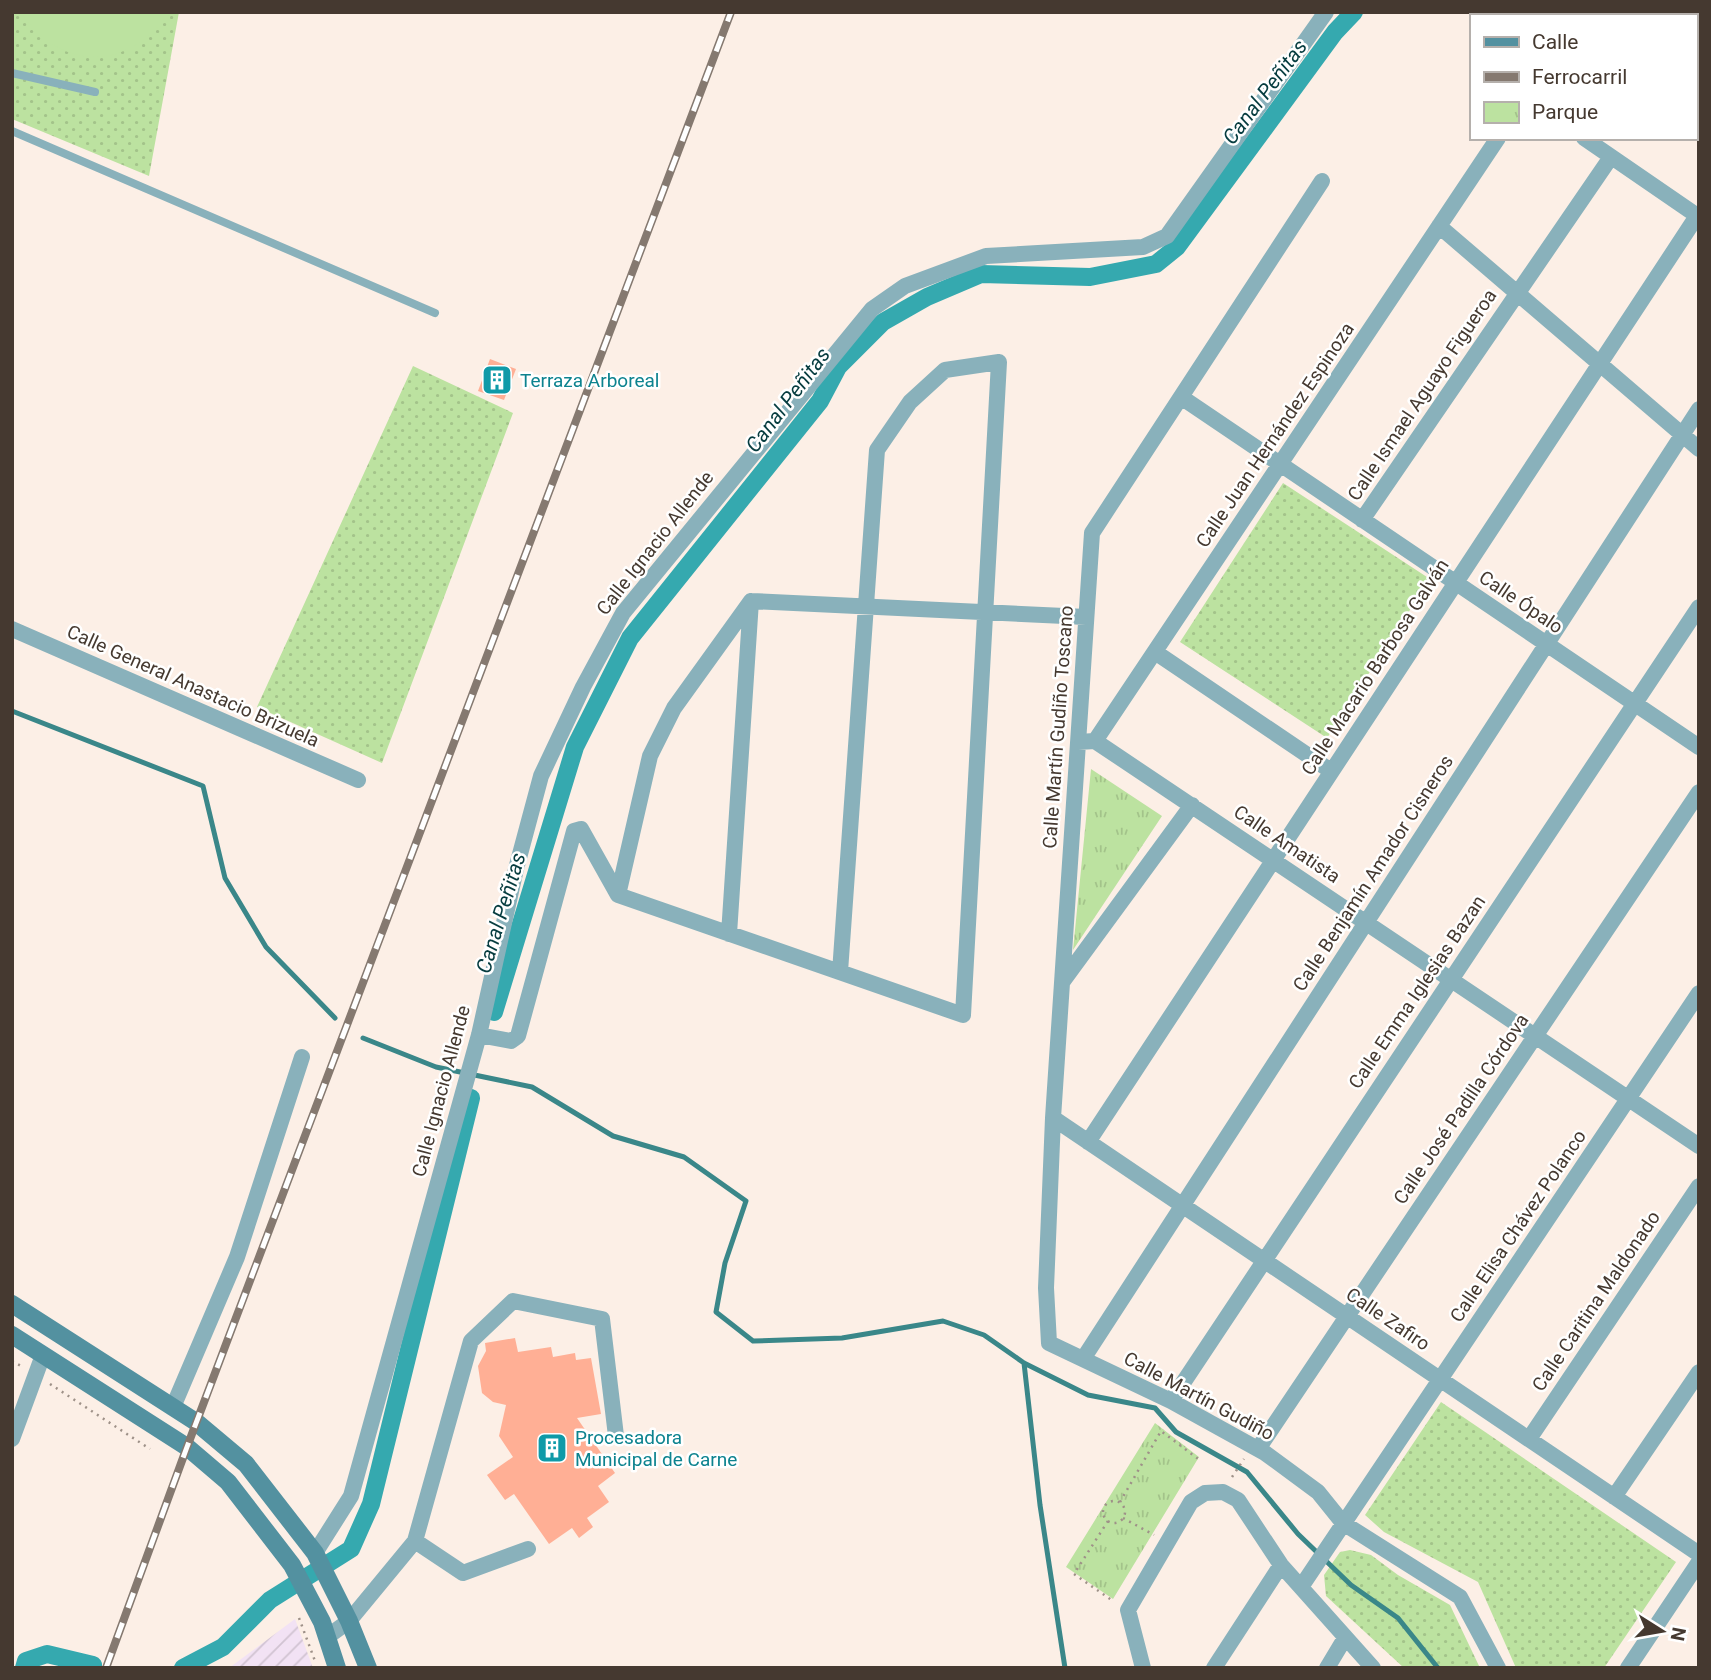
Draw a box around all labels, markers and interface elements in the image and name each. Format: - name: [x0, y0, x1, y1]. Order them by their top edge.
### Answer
- legend: [1470, 14, 1697, 140]
- text: Calle: [1532, 30, 1578, 54]
- water label: Canal Peñitas: [1218, 35, 1312, 149]
- text: Ferrocarril: [1532, 65, 1627, 89]
- text: Parque: [1532, 100, 1598, 124]
- street label: Calle Ismael Aguayo Figueroa: [1343, 285, 1501, 505]
- street label: Calle Juan Hernández Espinoza: [1191, 318, 1359, 552]
- water label: Canal Peñitas: [741, 343, 835, 457]
- building icon: Terraza Arboreal: [480, 363, 514, 397]
- place label: Terraza Arboreal: [520, 369, 659, 392]
- street label: Calle Ignacio Allende: [592, 466, 718, 620]
- street label: Calle Macario Barbosa Galván: [1296, 555, 1454, 779]
- street label: Calle Ópalo: [1475, 566, 1567, 638]
- street label: Calle Martín Gudiño Toscano: [1038, 605, 1078, 849]
- street label: Calle General Anastacio Brizuela: [63, 620, 323, 752]
- street label: Calle Benjamín Amador Cisneros: [1288, 751, 1458, 995]
- street label: Calle Amatista: [1229, 800, 1345, 888]
- water label: Canal Peñitas: [471, 850, 531, 976]
- street label: Calle Emma Iglesias Bazan: [1344, 891, 1490, 1093]
- street label: Calle Ignacio Allende: [407, 1003, 475, 1179]
- street label: Calle José Padilla Córdova: [1389, 1009, 1533, 1209]
- street label: Calle Elisa Chávez Polanco: [1445, 1126, 1591, 1326]
- street label: Calle Caritina Maldonado: [1527, 1207, 1665, 1395]
- street label: Calle Zafiro: [1342, 1283, 1434, 1355]
- street label: Calle Martín Gudiño: [1120, 1347, 1278, 1445]
- place label: Procesadora Municipal de Carne: [575, 1426, 737, 1471]
- building icon: Procesadora Municipal de Carne: [535, 1431, 569, 1465]
- north arrow: [1627, 1596, 1697, 1666]
- text: N: [1666, 1625, 1691, 1643]

